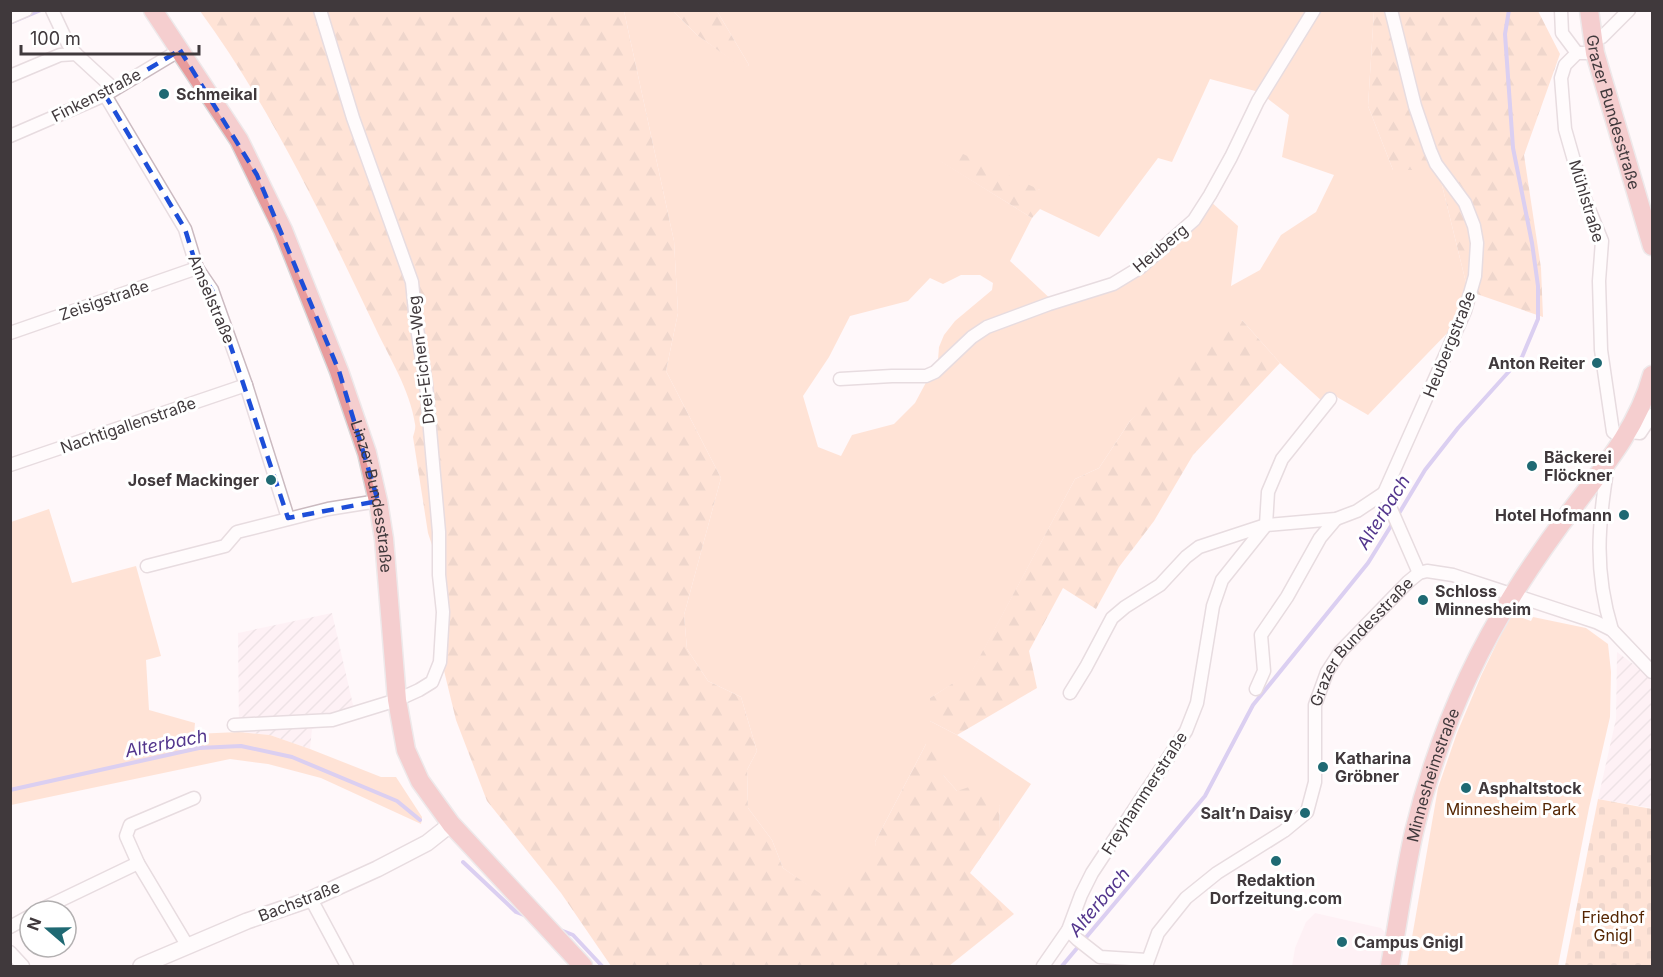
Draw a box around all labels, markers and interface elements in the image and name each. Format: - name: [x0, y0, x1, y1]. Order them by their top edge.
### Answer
- scale bar: [21, 18, 200, 56]
- text: 100 m: [30, 28, 81, 49]
- street label: Grazer Bundesstraße: [1583, 33, 1645, 192]
- street label: Finkenstraße: [48, 64, 144, 126]
- place label: Schmeikal: [176, 84, 257, 104]
- marker: Schmeikal: [157, 87, 171, 101]
- street label: Mühlstraße: [1565, 157, 1609, 245]
- street label: Heuberg: [1129, 219, 1191, 277]
- street label: Amselstraße: [184, 252, 240, 346]
- street label: Zeisigstraße: [57, 275, 151, 325]
- street label: Heubergstraße: [1419, 288, 1479, 400]
- street label: Drei-Eichen-Weg: [403, 295, 439, 425]
- place label: Anton Reiter: [1488, 353, 1585, 373]
- marker: Anton Reiter: [1590, 356, 1604, 370]
- street label: Nachtigallenstraße: [58, 392, 198, 458]
- street label: Linzer Bundesstraße: [346, 417, 397, 573]
- place label: Bäckerei Flöckner: [1544, 447, 1613, 485]
- marker: Bäckerei Flöckner: [1525, 459, 1539, 473]
- place label: Josef Mackinger: [128, 470, 259, 490]
- water label: Alterbach: [1352, 471, 1414, 554]
- marker: Josef Mackinger: [264, 473, 278, 487]
- place label: Hotel Hofmann: [1495, 505, 1612, 525]
- marker: Hotel Hofmann: [1617, 508, 1631, 522]
- street label: Grazer Bundesstraße: [1305, 573, 1417, 709]
- place label: Schloss Minnesheim: [1435, 581, 1531, 619]
- marker: Schloss Minnesheim: [1416, 593, 1430, 607]
- street label: Minnesheimstraße: [1402, 705, 1463, 844]
- water label: Alterbach: [122, 725, 209, 761]
- street label: Freyhammerstraße: [1097, 728, 1191, 858]
- place label: Katharina Gröbner: [1335, 748, 1411, 786]
- marker: Katharina Gröbner: [1316, 760, 1330, 774]
- place label: Asphaltstock: [1478, 778, 1582, 798]
- marker: Asphaltstock: [1459, 781, 1473, 795]
- park label: Minnesheim Park: [1446, 799, 1576, 819]
- place label: Salt’n Daisy: [1201, 803, 1293, 823]
- marker: Salt’n Daisy: [1298, 806, 1312, 820]
- marker: Redaktion Dorfzeitung.com: [1269, 854, 1283, 868]
- water label: Alterbach: [1064, 863, 1134, 941]
- place label: Redaktion Dorfzeitung.com: [1210, 870, 1342, 908]
- street label: Bachstraße: [255, 876, 343, 926]
- north arrow: [18, 899, 78, 959]
- park label: Friedhof Gnigl: [1581, 907, 1645, 945]
- text: N: [22, 915, 45, 933]
- place label: Campus Gnigl: [1354, 932, 1463, 952]
- marker: Campus Gnigl: [1335, 935, 1349, 949]

